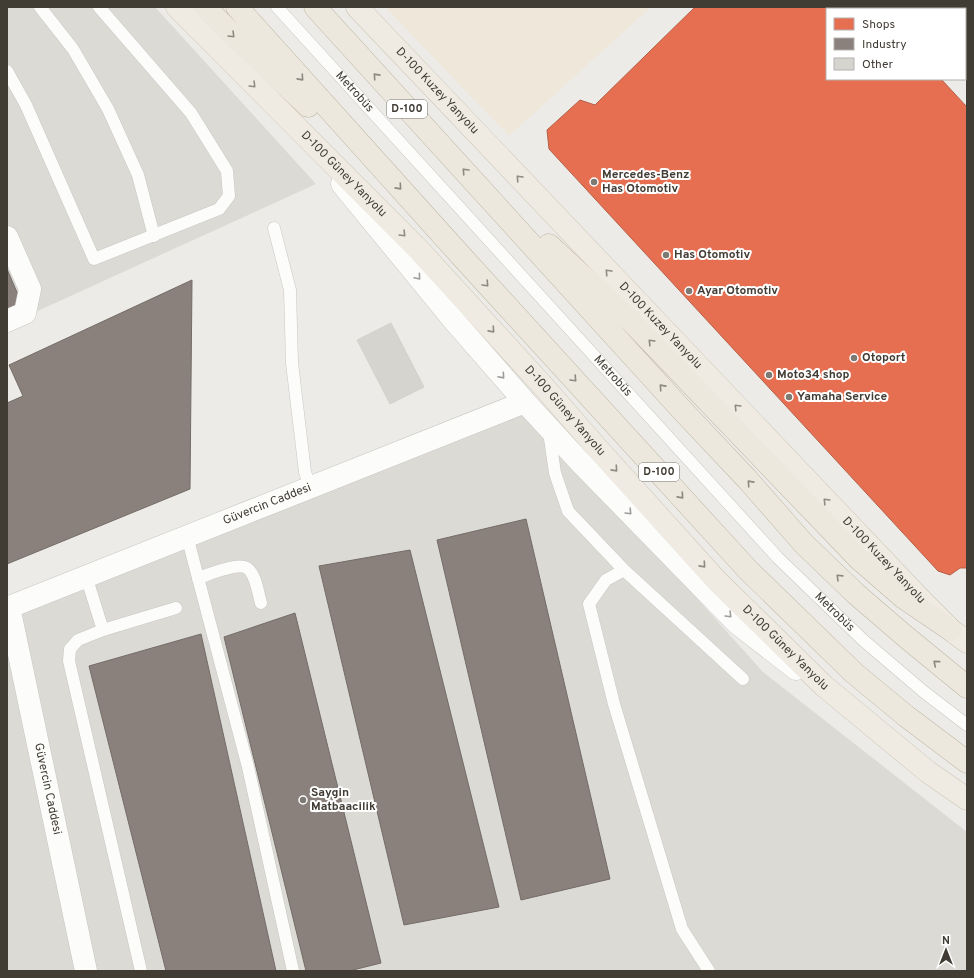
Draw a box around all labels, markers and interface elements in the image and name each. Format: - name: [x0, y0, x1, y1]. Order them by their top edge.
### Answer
- legend: [826, 8, 966, 80]
- text: Shops: [862, 17, 895, 33]
- one-way arrow: [227, 30, 235, 38]
- text: Industry: [862, 37, 907, 53]
- street label: D-100 Kuzey Yanyolu: [393, 45, 481, 139]
- text: Other: [862, 57, 894, 73]
- street label: Metrobüs: [332, 68, 377, 116]
- one-way arrow: [296, 73, 303, 81]
- one-way arrow: [374, 73, 381, 80]
- one-way arrow: [248, 80, 256, 88]
- road number: D-100: [387, 100, 427, 118]
- street label: D-100 Güney Yanyolu: [297, 128, 390, 221]
- place label: Mercedes-Benz Has Otomotiv: [602, 167, 690, 197]
- one-way arrow: [462, 168, 470, 176]
- one-way arrow: [516, 175, 524, 183]
- marker: Mercedes-Benz Has Otomotiv: [589, 177, 599, 187]
- one-way arrow: [394, 183, 401, 190]
- one-way arrow: [398, 229, 406, 237]
- place label: Has Otomotiv: [674, 247, 750, 263]
- marker: Has Otomotiv: [661, 250, 671, 260]
- one-way arrow: [605, 269, 613, 277]
- one-way arrow: [414, 272, 421, 279]
- one-way arrow: [481, 279, 488, 286]
- street label: D-100 Kuzey Yanyolu: [615, 279, 705, 373]
- place label: Ayar Otomotiv: [697, 283, 778, 299]
- marker: Ayar Otomotiv: [684, 286, 694, 296]
- one-way arrow: [487, 325, 494, 332]
- one-way arrow: [648, 339, 656, 347]
- place label: Otoport: [862, 350, 906, 366]
- street label: Metrobüs: [590, 352, 636, 400]
- marker: Otoport: [849, 353, 859, 363]
- street label: D-100 Güney Yanyolu: [520, 362, 609, 460]
- place label: Moto34 shop: [777, 367, 850, 383]
- marker: Moto34 shop: [764, 370, 774, 380]
- one-way arrow: [497, 371, 505, 379]
- one-way arrow: [569, 374, 577, 382]
- one-way arrow: [659, 384, 666, 392]
- place label: Yamaha Service: [797, 389, 888, 405]
- marker: Yamaha Service: [784, 392, 794, 402]
- one-way arrow: [734, 404, 741, 412]
- road number: D-100: [639, 463, 679, 481]
- one-way arrow: [610, 464, 617, 471]
- street label: Güvercin Caddesi: [221, 480, 314, 529]
- one-way arrow: [748, 480, 755, 487]
- one-way arrow: [676, 491, 683, 498]
- one-way arrow: [824, 498, 831, 506]
- one-way arrow: [624, 507, 632, 515]
- street label: D-100 Kuzey Yanyolu: [838, 514, 929, 607]
- one-way arrow: [698, 560, 705, 568]
- one-way arrow: [836, 574, 844, 582]
- street label: Metrobüs: [811, 589, 858, 636]
- street label: D-100 Güney Yanyolu: [738, 602, 832, 694]
- one-way arrow: [725, 610, 732, 618]
- one-way arrow: [934, 661, 941, 668]
- street label: Güvercin Caddesi: [30, 742, 65, 836]
- place label: Saygin Matbaacilik: [311, 785, 376, 815]
- marker: Saygin Matbaacilik: [298, 795, 308, 805]
- north arrow: [926, 930, 966, 970]
- text: N: [942, 934, 950, 948]

